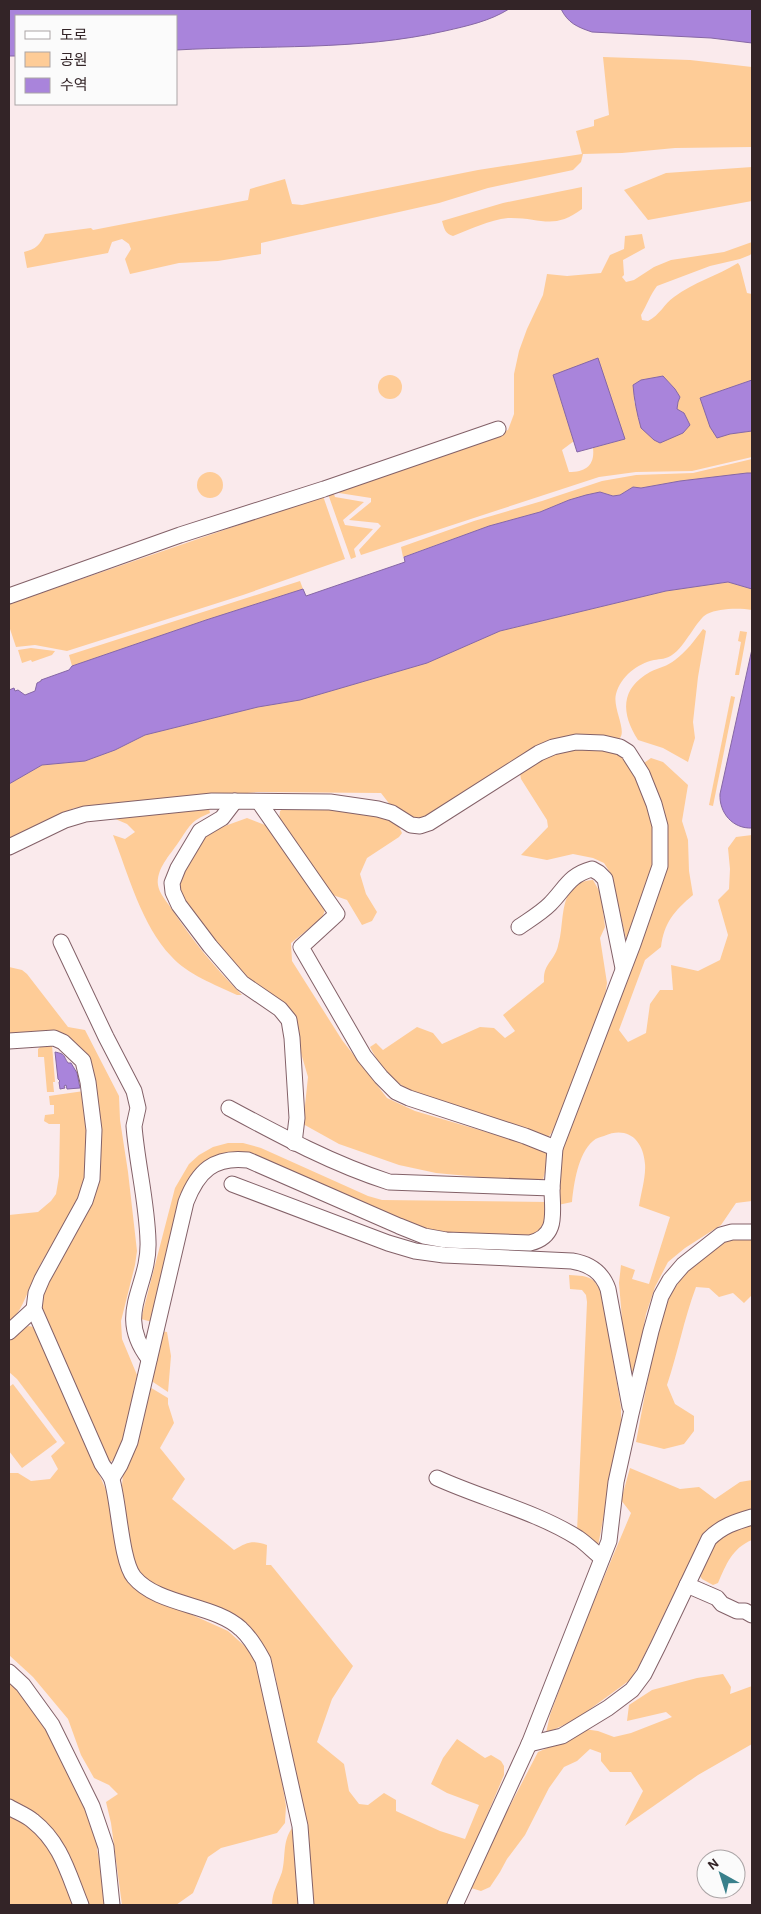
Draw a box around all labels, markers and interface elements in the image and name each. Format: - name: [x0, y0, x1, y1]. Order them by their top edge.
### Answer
- legend: [15, 15, 178, 105]
- text: 도로: [60, 28, 88, 43]
- text: 공원: [60, 52, 88, 68]
- text: 수역: [60, 77, 88, 93]
- north arrow: [696, 1849, 746, 1899]
- text: N: [705, 1856, 722, 1873]

